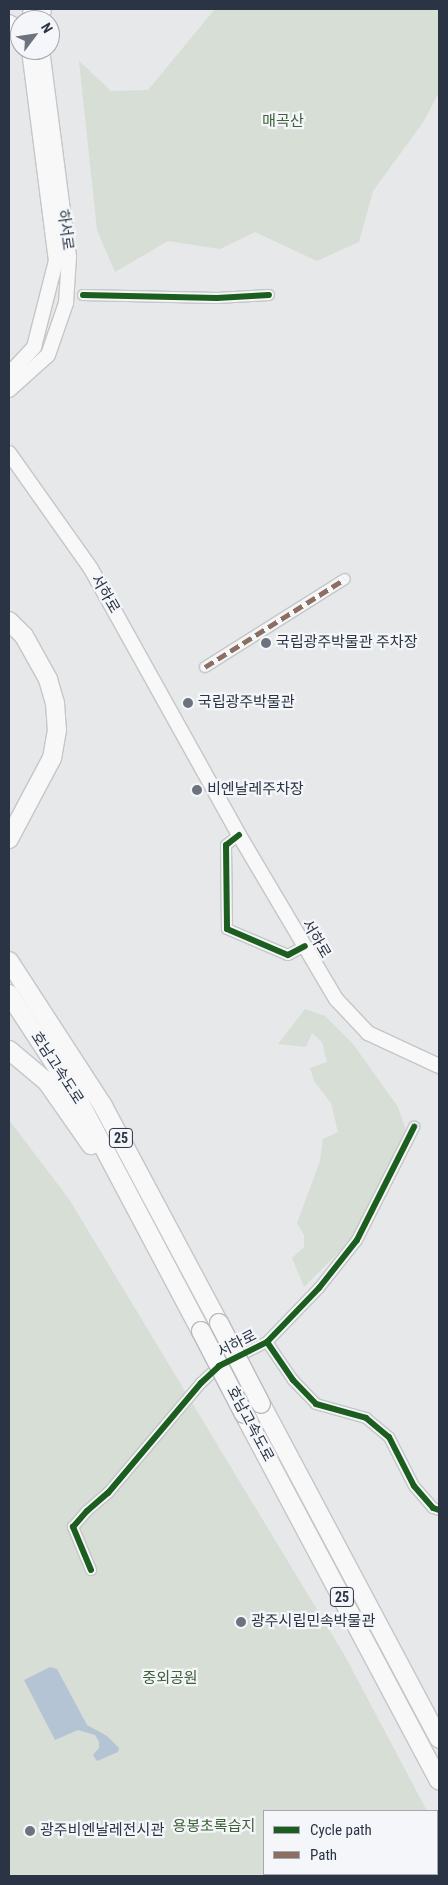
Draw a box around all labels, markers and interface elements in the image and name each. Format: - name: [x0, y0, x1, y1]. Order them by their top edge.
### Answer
- north arrow: [10, 10, 60, 60]
- text: N: [38, 20, 56, 36]
- park label: 매곡산: [262, 113, 304, 131]
- street label: 하서로: [53, 208, 77, 252]
- street label: 서하로: [87, 572, 123, 616]
- place label: 국립광주박물관 주차장: [276, 634, 417, 652]
- marker: 국립광주박물관 주차장: [260, 637, 272, 649]
- place label: 국립광주박물관: [198, 694, 295, 712]
- marker: 국립광주박물관: [182, 697, 194, 709]
- place label: 비엔날레주차장: [207, 781, 304, 799]
- marker: 비엔날레주차장: [191, 784, 203, 796]
- street label: 서하로: [298, 917, 334, 961]
- street label: 호남고속도로: [27, 1028, 87, 1108]
- road number: 25: [108, 1126, 134, 1150]
- street label: 서하로: [214, 1327, 260, 1361]
- street label: 호남고속도로: [223, 1383, 277, 1465]
- road number: 25: [330, 1585, 354, 1608]
- place label: 광주시립민속박물관: [251, 1613, 375, 1631]
- marker: 광주시립민속박물관: [235, 1616, 247, 1628]
- park label: 중외공원: [142, 1670, 198, 1688]
- legend: [263, 1810, 438, 1875]
- park label: 용봉초록습지: [173, 1818, 255, 1836]
- text: Cycle path: [310, 1821, 372, 1839]
- place label: 광주비엔날레전시관: [40, 1822, 164, 1840]
- marker: 광주비엔날레전시관: [24, 1825, 36, 1837]
- text: Path: [310, 1846, 337, 1864]

